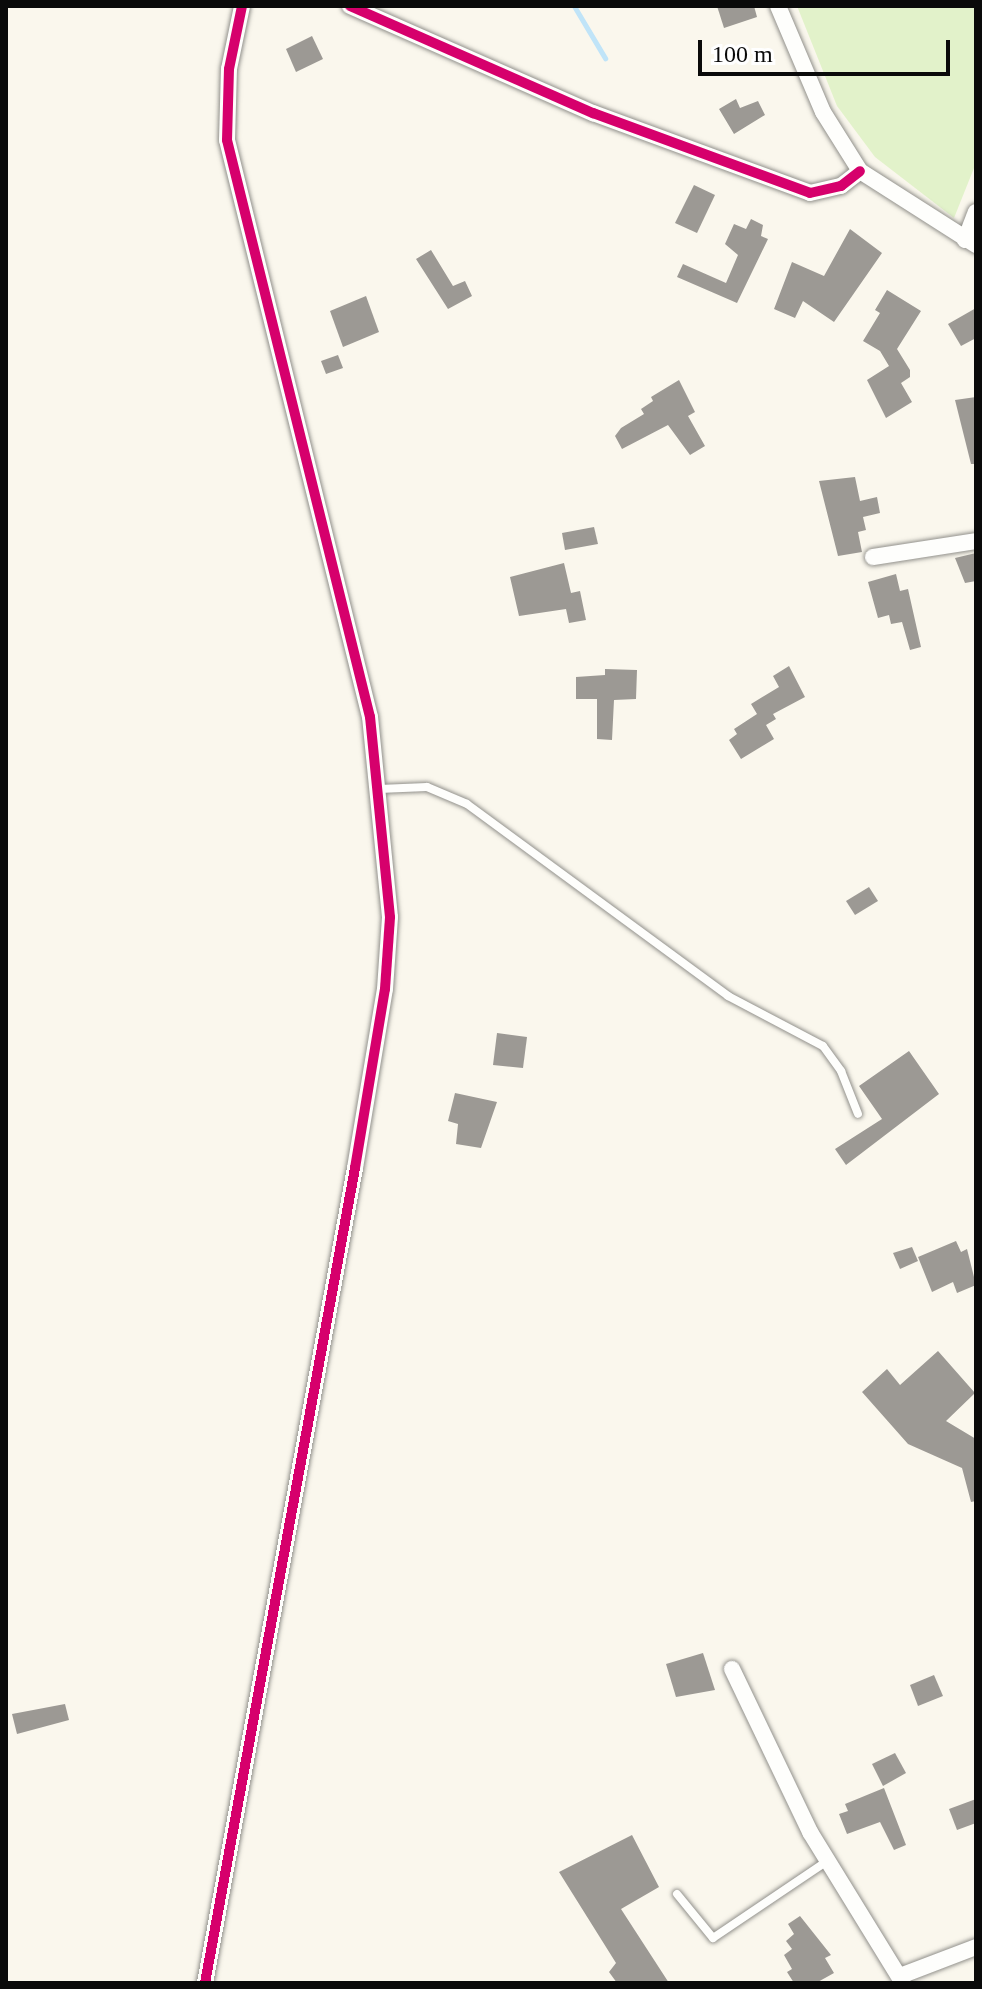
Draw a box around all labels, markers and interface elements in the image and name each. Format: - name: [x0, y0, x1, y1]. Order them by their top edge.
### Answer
- scale bar: [702, 24, 954, 74]
- text: 100 m: [712, 41, 773, 67]

